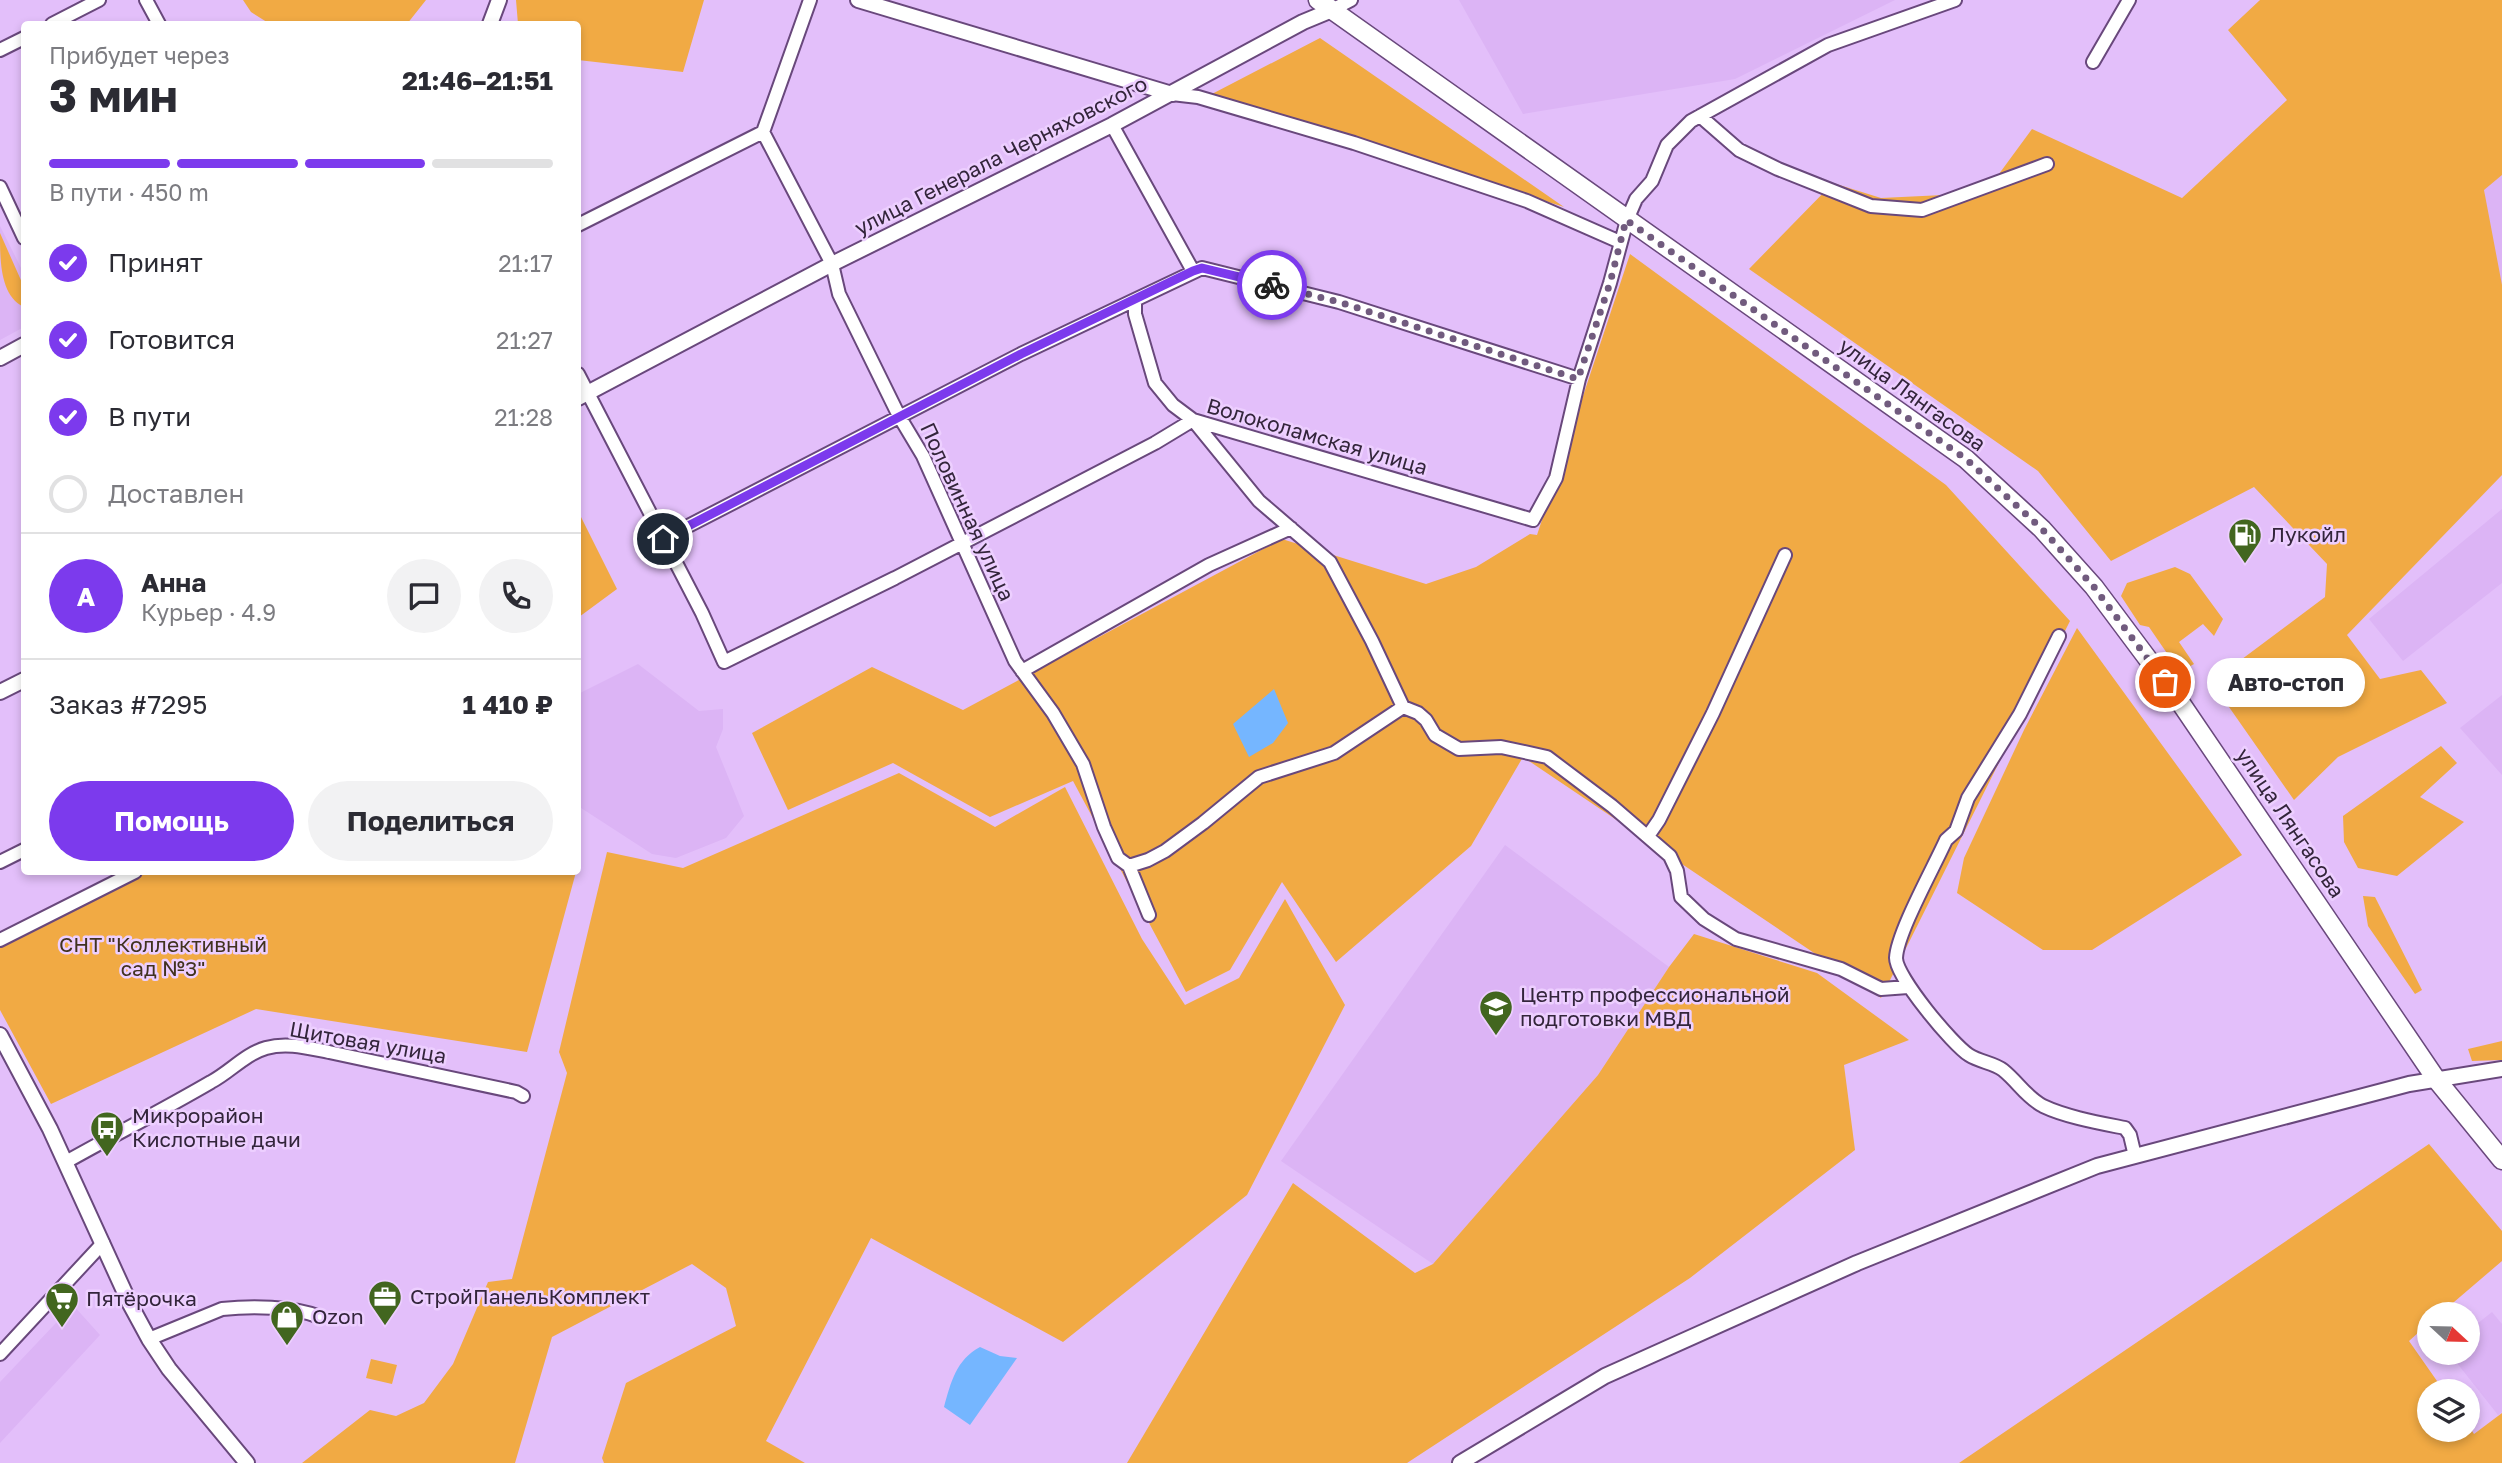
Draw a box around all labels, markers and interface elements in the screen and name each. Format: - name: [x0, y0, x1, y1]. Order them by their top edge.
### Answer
- text: Прибудет через: [49, 41, 230, 69]
- text: 21:46–21:51: [402, 65, 553, 96]
- text: 3 мин: [49, 67, 178, 122]
- street label: улица Генерала Черняховского: [850, 70, 1151, 240]
- text: В пути · 450 m: [49, 178, 209, 206]
- icon: check: [49, 244, 87, 282]
- text: Принят: [108, 247, 203, 278]
- text: 21:17: [498, 249, 553, 277]
- courier: [1237, 250, 1307, 320]
- icon: bike: [1253, 266, 1291, 304]
- icon: check: [49, 321, 87, 359]
- text: Готовится: [108, 324, 235, 355]
- text: 21:27: [496, 326, 553, 354]
- street label: улица Лянгасова: [1834, 332, 1991, 456]
- street label: Волоколамская улица: [1204, 392, 1431, 480]
- icon: check: [49, 398, 87, 436]
- text: В пути: [108, 401, 191, 432]
- text: 21:28: [494, 403, 553, 431]
- street label: Половинная улица: [915, 418, 1021, 605]
- text: Доставлен: [108, 478, 244, 509]
- pin: [633, 509, 693, 569]
- fuel station icon: Лукойл: [2226, 516, 2264, 565]
- icon: home: [644, 520, 682, 558]
- place label: Лукойл: [2270, 521, 2346, 547]
- button: chat: [387, 559, 461, 633]
- button: phone: [479, 559, 553, 633]
- text: Анна: [141, 567, 206, 598]
- text: А: [77, 581, 95, 612]
- text: Курьер · 4.9: [141, 598, 276, 626]
- pin: [2135, 652, 2195, 712]
- callout: Авто-стоп: [2207, 658, 2364, 706]
- icon: bag: [2146, 663, 2184, 701]
- text: Авто-стоп: [2228, 668, 2344, 696]
- text: Заказ #7295: [49, 689, 207, 720]
- text: 1 410 ₽: [463, 689, 553, 720]
- street label: улица Лянгасова: [2231, 742, 2351, 902]
- button: Помощь: [49, 781, 294, 861]
- button: Поделиться: [308, 781, 553, 861]
- park label: СНТ "Коллективный сад №3": [59, 931, 267, 981]
- place label: Центр профессиональной подготовки МВД: [1520, 981, 1790, 1031]
- school or university icon: Центр профессиональной подготовки МВД: [1477, 988, 1515, 1037]
- street label: Щитовая улица: [288, 1015, 449, 1069]
- place label: Микрорайон Кислотные дачи: [132, 1102, 301, 1152]
- bus stop icon: Микрорайон Кислотные дачи: [88, 1109, 126, 1158]
- office icon: СтройПанельКомплект: [366, 1278, 404, 1327]
- supermarket icon: Пятёрочка: [43, 1280, 81, 1329]
- place label: СтройПанельКомплект: [410, 1283, 650, 1309]
- place label: Пятёрочка: [86, 1285, 197, 1311]
- shop icon: Ozon: [268, 1298, 306, 1347]
- north arrow: [2417, 1302, 2480, 1365]
- map controls: [2417, 1302, 2480, 1442]
- place label: Ozon: [312, 1303, 364, 1329]
- button: layers: [2417, 1379, 2480, 1442]

